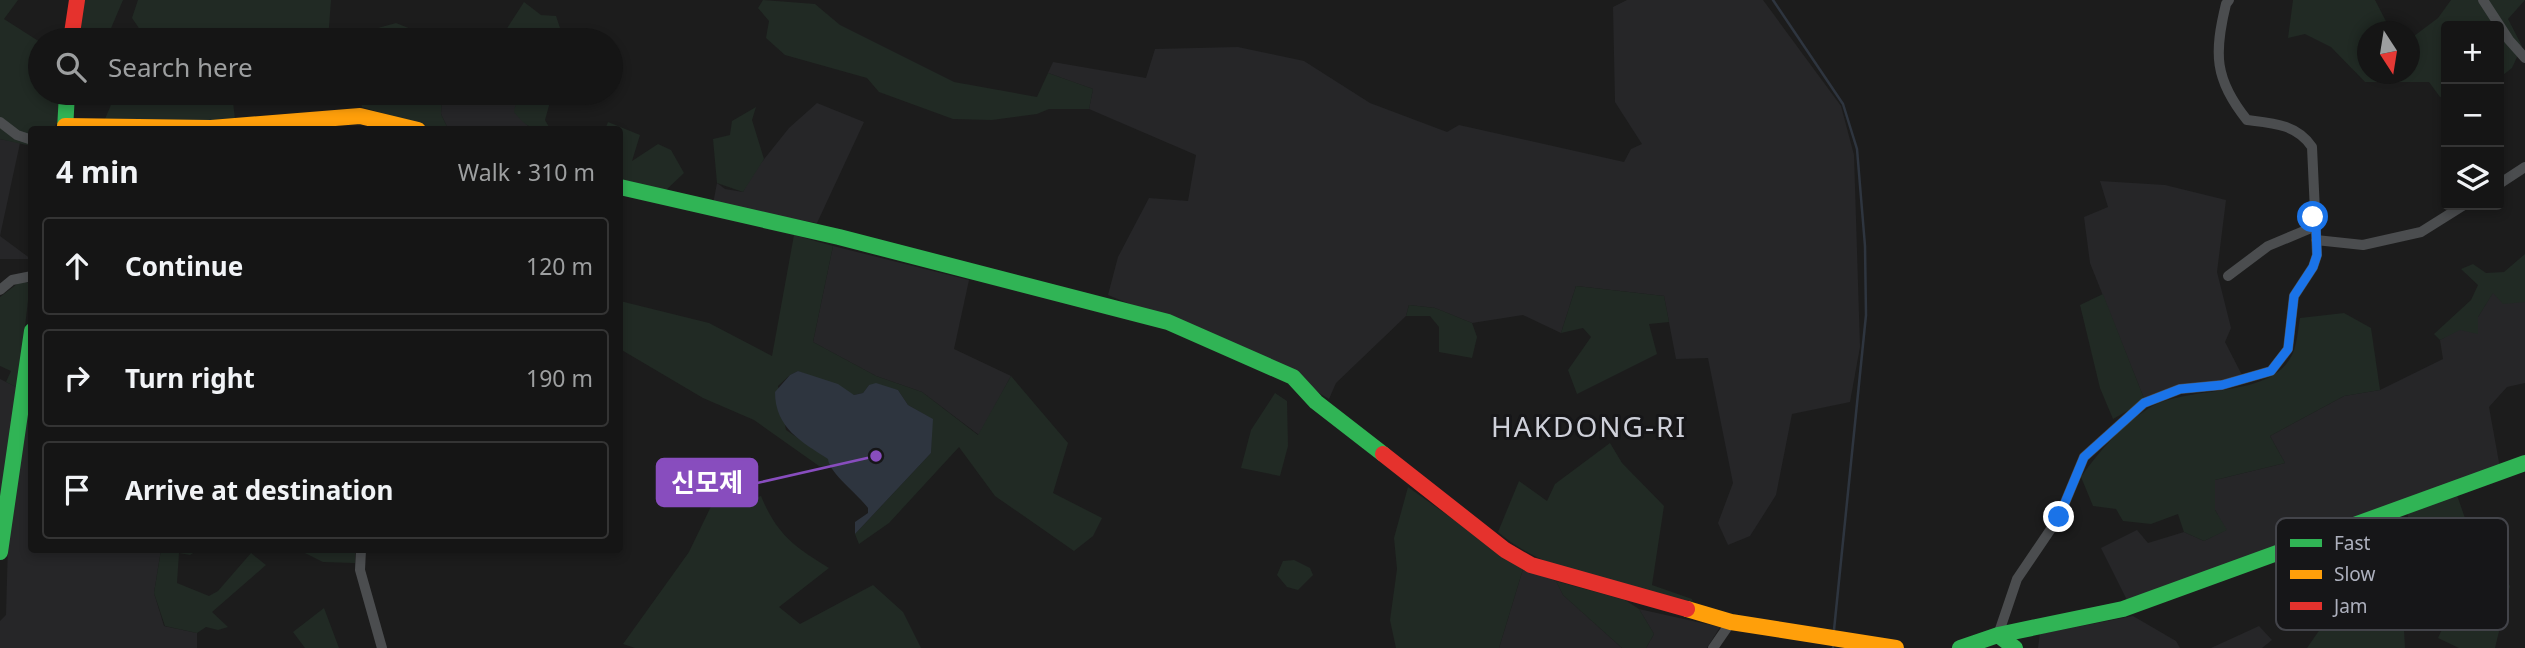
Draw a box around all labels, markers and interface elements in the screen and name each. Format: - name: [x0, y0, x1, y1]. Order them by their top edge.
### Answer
- north arrow: [2357, 21, 2420, 84]
- map controls: [2441, 21, 2504, 210]
- button: +: [2441, 21, 2504, 84]
- search box: [28, 28, 623, 105]
- icon: search: [52, 48, 90, 86]
- text: Search here: [108, 49, 253, 85]
- button: −: [2441, 84, 2504, 147]
- button: layers: [2441, 147, 2504, 210]
- text: 4 min: [56, 151, 139, 192]
- text: Walk · 310 m: [458, 156, 595, 188]
- route start: [2297, 201, 2328, 232]
- icon: ahead: [58, 247, 96, 285]
- text: Continue: [125, 248, 243, 284]
- text: 120 m: [526, 250, 593, 282]
- icon: right: [58, 359, 96, 397]
- text: Turn right: [125, 360, 255, 396]
- text: 190 m: [526, 362, 593, 394]
- district label: HAKDONG-RI: [1491, 407, 1687, 445]
- callout: 신모제: [657, 459, 757, 506]
- text: 신모제: [671, 464, 743, 500]
- icon: arrive: [58, 471, 96, 509]
- text: Arrive at destination: [125, 472, 394, 508]
- route end: [2043, 501, 2074, 532]
- legend: [2276, 518, 2508, 630]
- text: Fast: [2334, 530, 2371, 556]
- text: Slow: [2334, 561, 2375, 587]
- text: Jam: [2332, 593, 2368, 619]

